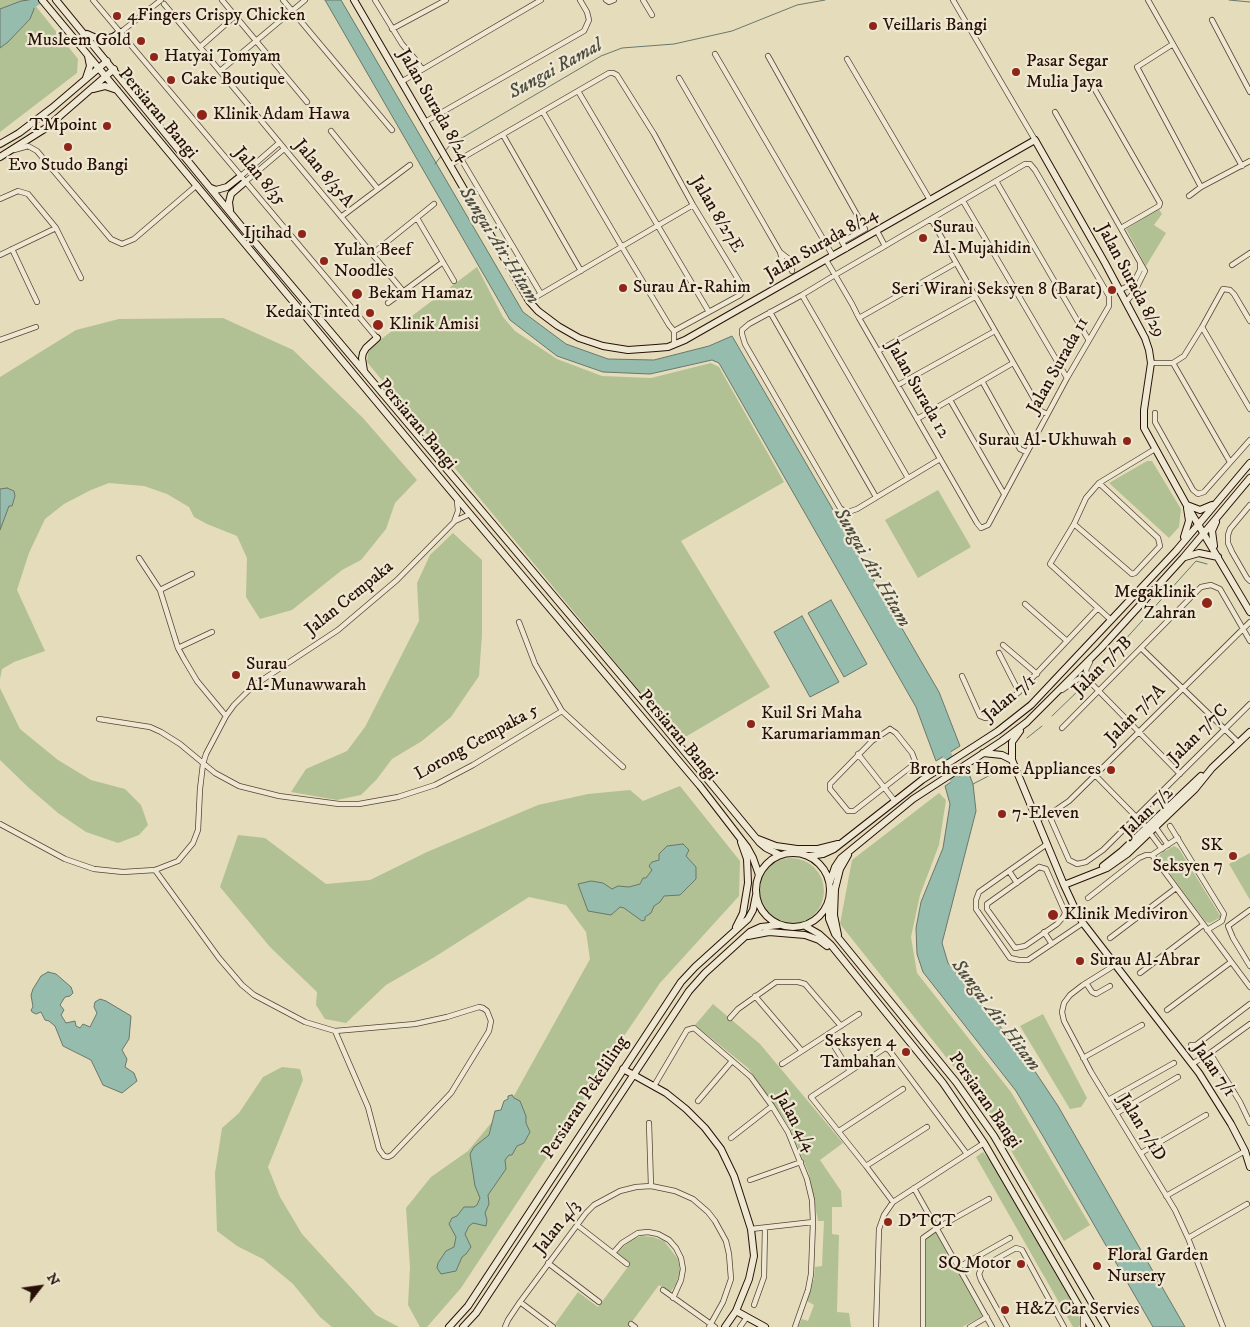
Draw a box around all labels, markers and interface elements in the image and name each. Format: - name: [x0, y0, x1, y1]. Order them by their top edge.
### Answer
- place label: 4Fingers Crispy Chicken: [127, 5, 305, 27]
- marker: 4Fingers Crispy Chicken: [111, 10, 123, 22]
- place label: Veillaris Bangi: [883, 15, 987, 37]
- marker: Veillaris Bangi: [867, 20, 879, 32]
- place label: Musleem Gold: [27, 30, 131, 52]
- marker: Musleem Gold: [135, 35, 147, 47]
- water label: Sungai Ramal: [505, 35, 607, 105]
- place label: Hatyai Tomyam: [164, 46, 281, 68]
- street label: Jalan Surada 8/24: [392, 46, 474, 166]
- marker: Hatyai Tomyam: [148, 51, 160, 63]
- place label: Pasar Segar Mulia Jaya: [1026, 51, 1108, 94]
- street label: Persiaran Bangi: [113, 64, 201, 164]
- marker: Pasar Segar Mulia Jaya: [1010, 66, 1022, 78]
- place label: Cake Boutique: [181, 69, 285, 91]
- marker: Cake Boutique: [165, 74, 177, 86]
- place label: Klinik Adam Hawa: [213, 104, 350, 126]
- marker: Klinik Adam Hawa: [195, 108, 209, 122]
- place label: TMpoint: [30, 115, 97, 137]
- marker: TMpoint: [101, 120, 113, 132]
- street label: Jalan 8/35A: [288, 136, 358, 212]
- marker: Evo Studo Bangi: [62, 141, 74, 153]
- street label: Jalan 8/35: [228, 143, 290, 211]
- place label: Evo Studo Bangi: [8, 155, 128, 177]
- street label: Jalan 8/27E: [685, 173, 747, 257]
- water label: Sungai Air Hitam: [453, 183, 543, 309]
- street label: Jalan Surada 8/24: [762, 204, 882, 286]
- place label: Surau Al-Mujahidin: [933, 217, 1031, 260]
- street label: Jalan Surada 8/29: [1091, 221, 1169, 341]
- place label: Ijtihad: [244, 223, 292, 245]
- marker: Ijtihad: [296, 228, 308, 240]
- marker: Surau Al-Mujahidin: [917, 232, 929, 244]
- place label: Yulan Beef Noodles: [334, 240, 411, 282]
- marker: Yulan Beef Noodles: [318, 255, 330, 267]
- place label: Surau Ar-Rahim: [633, 277, 751, 299]
- place label: Seri Wirani Seksyen 8 (Barat): [891, 279, 1102, 301]
- marker: Surau Ar-Rahim: [617, 282, 629, 294]
- place label: Bekam Hamaz: [368, 283, 473, 305]
- marker: Seri Wirani Seksyen 8 (Barat): [1106, 284, 1118, 296]
- marker: Bekam Hamaz: [350, 287, 364, 301]
- place label: Kedai Tinted: [265, 302, 360, 324]
- marker: Kedai Tinted: [364, 307, 376, 319]
- place label: Klinik Amisi: [389, 314, 479, 336]
- street label: Jalan Surada 11: [1024, 314, 1094, 418]
- marker: Klinik Amisi: [371, 318, 385, 332]
- street label: Jalan Surada 12: [880, 337, 954, 443]
- street label: Persiaran Bangi: [372, 375, 460, 475]
- place label: Surau Al-Ukhuwah: [978, 430, 1117, 452]
- marker: Surau Al-Ukhuwah: [1121, 435, 1133, 447]
- water label: Sungai Air Hitam: [828, 504, 914, 632]
- street label: Jalan Cempaka: [302, 557, 398, 641]
- place label: Megaklinik Zahran: [1114, 582, 1196, 624]
- marker: Megaklinik Zahran: [1200, 596, 1214, 610]
- street label: Jalan 7/7B: [1069, 633, 1137, 701]
- place label: Surau Al-Munawwarah: [246, 654, 366, 696]
- marker: Surau Al-Munawwarah: [230, 669, 242, 681]
- street label: Jalan 7/1: [979, 671, 1041, 727]
- street label: Jalan 7/7A: [1102, 681, 1170, 749]
- street label: Persiaran Bangi: [633, 686, 721, 786]
- street label: Lorong Cempaka 5: [411, 700, 543, 786]
- street label: Jalan 7/7C: [1164, 700, 1234, 770]
- place label: Kuil Sri Maha Karumariamman: [761, 703, 881, 746]
- marker: Kuil Sri Maha Karumariamman: [745, 718, 757, 730]
- place label: Brothers Home Appliances: [909, 759, 1101, 781]
- marker: Brothers Home Appliances: [1105, 764, 1117, 776]
- street label: Jalan 7/2: [1118, 783, 1178, 843]
- place label: 7-Eleven: [1012, 803, 1079, 825]
- marker: 7-Eleven: [996, 808, 1008, 820]
- place label: SK Seksyen 7: [1152, 835, 1223, 878]
- marker: SK Seksyen 7: [1227, 850, 1239, 862]
- place label: Klinik Mediviron: [1064, 904, 1188, 926]
- marker: Klinik Mediviron: [1046, 908, 1060, 922]
- place label: Surau Al-Abrar: [1090, 950, 1200, 972]
- marker: Surau Al-Abrar: [1074, 955, 1086, 967]
- water label: Sungai Air Hitam: [946, 956, 1044, 1076]
- place label: Seksyen 4 Tambahan: [820, 1031, 896, 1074]
- street label: Persiaran Pekeliling: [538, 1032, 634, 1164]
- street label: Jalan 7/1: [1186, 1039, 1240, 1101]
- marker: Seksyen 4 Tambahan: [900, 1046, 912, 1058]
- street label: Persiaran Bangi: [943, 1049, 1025, 1153]
- street label: Jalan 4/4: [769, 1088, 819, 1156]
- street label: Jalan 7/1D: [1112, 1090, 1170, 1166]
- street label: Jalan 4/3: [530, 1197, 586, 1259]
- place label: D'TCT: [898, 1211, 956, 1233]
- marker: D'TCT: [882, 1216, 894, 1228]
- place label: Floral Garden Nursery: [1107, 1245, 1208, 1288]
- place label: SQ Motor: [938, 1253, 1011, 1275]
- marker: SQ Motor: [1015, 1258, 1027, 1270]
- marker: Floral Garden Nursery: [1091, 1260, 1103, 1272]
- north arrow: [15, 1262, 65, 1312]
- text: N: [42, 1270, 64, 1289]
- place label: H&Z Car Servies: [1015, 1299, 1139, 1321]
- marker: H&Z Car Servies: [999, 1304, 1011, 1316]

